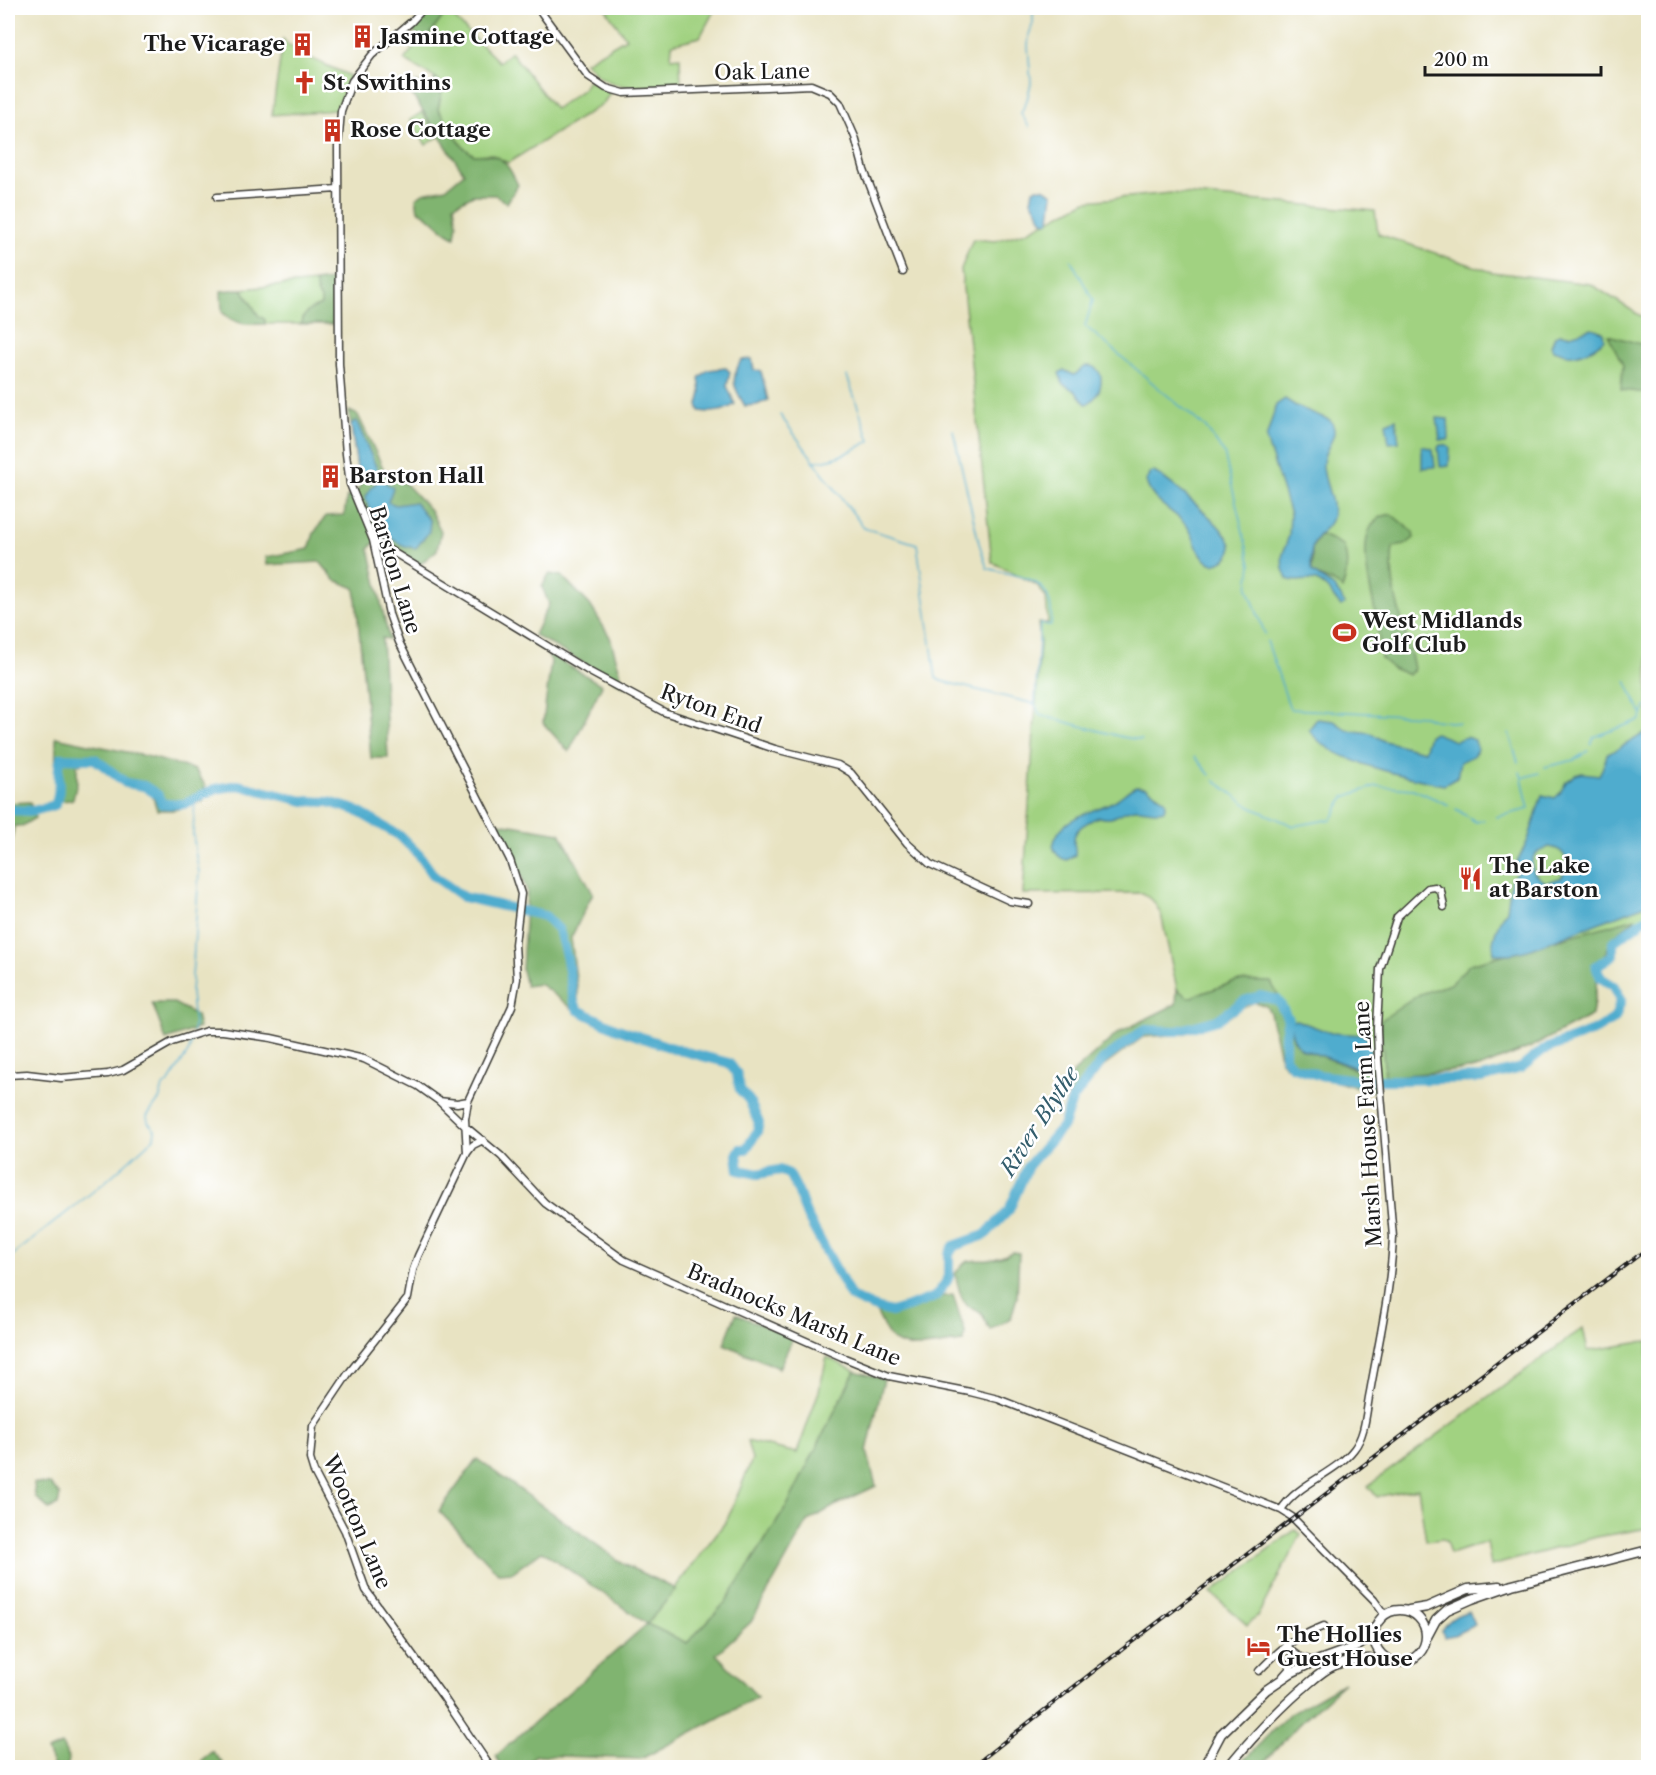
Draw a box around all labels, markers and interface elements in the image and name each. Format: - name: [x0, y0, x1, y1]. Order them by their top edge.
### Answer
- building icon: Jasmine Cottage: [349, 24, 375, 50]
- place label: Jasmine Cottage: [376, 24, 554, 49]
- place label: The Vicarage: [143, 31, 285, 56]
- building icon: The Vicarage: [290, 31, 316, 57]
- scale bar: [1425, 39, 1600, 77]
- text: 200 m: [1434, 49, 1489, 71]
- street label: Oak Lane: [714, 58, 810, 85]
- church icon: St. Swithins: [292, 70, 318, 96]
- place label: St. Swithins: [323, 70, 451, 95]
- building icon: Rose Cottage: [319, 117, 345, 143]
- place label: Rose Cottage: [350, 117, 491, 142]
- building icon: Barston Hall: [318, 463, 344, 489]
- place label: Barston Hall: [349, 463, 484, 488]
- street label: Barston Lane: [364, 503, 427, 637]
- place label: West Midlands Golf Club: [1361, 608, 1523, 657]
- sports icon: West Midlands Golf Club: [1331, 620, 1357, 646]
- street label: Ryton End: [657, 679, 765, 738]
- place label: The Lake at Barston: [1489, 853, 1599, 902]
- restaurant icon: The Lake at Barston: [1458, 865, 1484, 891]
- street label: Marsh House Farm Lane: [1349, 1000, 1386, 1248]
- water label: River Blythe: [993, 1060, 1086, 1183]
- street label: Bradnocks Marsh Lane: [684, 1258, 905, 1371]
- street label: Wootton Lane: [318, 1450, 397, 1593]
- place label: The Hollies Guest House: [1277, 1622, 1413, 1671]
- hotel icon: The Hollies Guest House: [1246, 1634, 1272, 1660]

